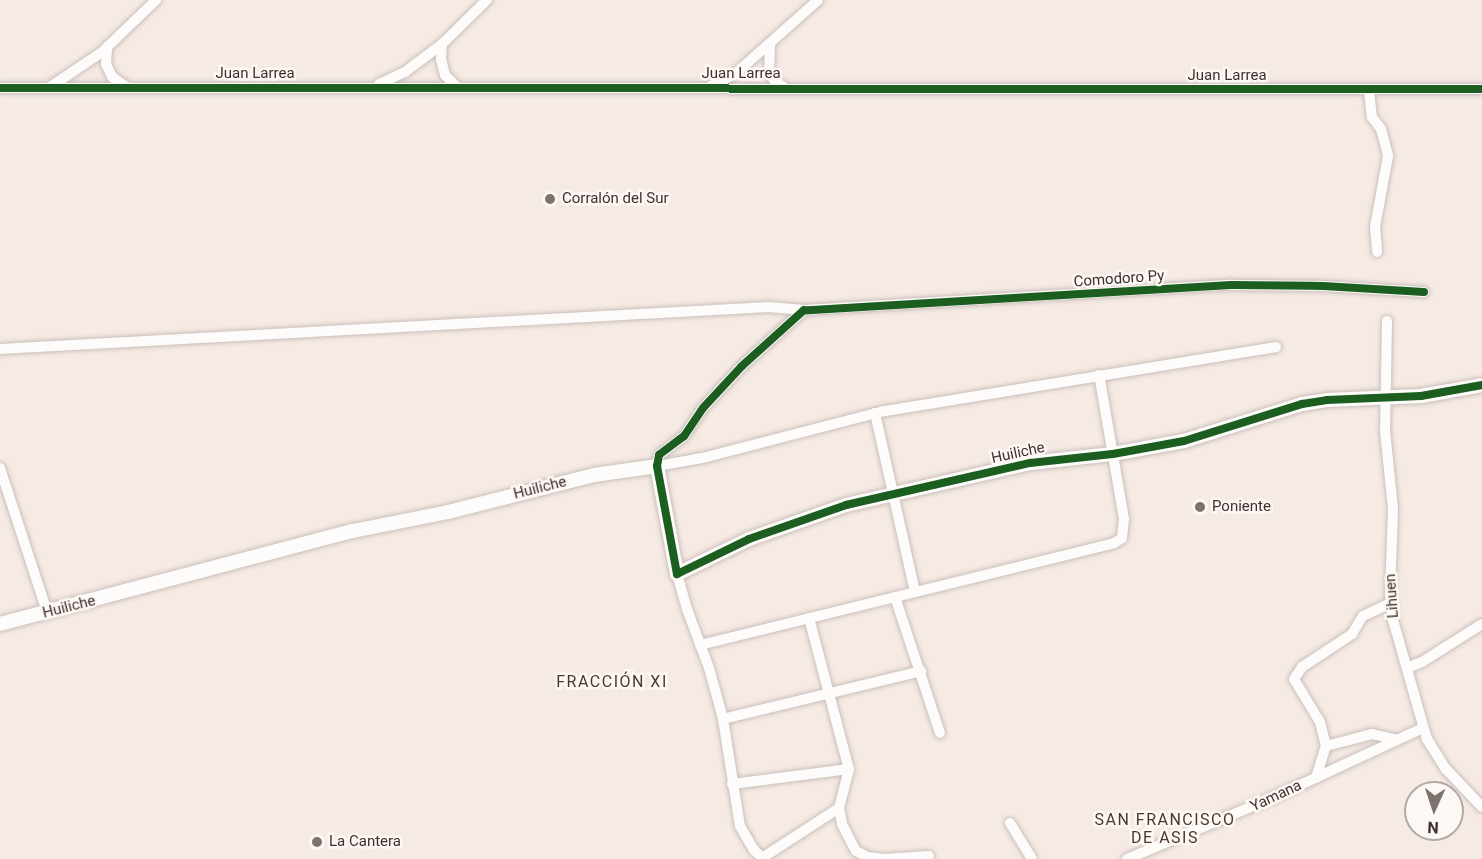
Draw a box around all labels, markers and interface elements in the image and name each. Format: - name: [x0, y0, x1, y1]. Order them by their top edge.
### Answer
- street label: Juan Larrea: [215, 65, 295, 83]
- street label: Juan Larrea: [701, 65, 781, 83]
- street label: Juan Larrea: [1187, 67, 1267, 85]
- place label: Corralón del Sur: [562, 190, 669, 208]
- marker: Corralón del Sur: [543, 192, 557, 206]
- street label: Comodoro Py: [1073, 267, 1165, 291]
- street label: Huiliche: [990, 439, 1046, 467]
- street label: Huiliche: [512, 473, 568, 503]
- place label: Poniente: [1212, 498, 1271, 516]
- marker: Poniente: [1193, 500, 1207, 514]
- street label: Lihuen: [1381, 573, 1403, 619]
- street label: Huiliche: [41, 592, 97, 622]
- district label: FRACCIÓN XI: [556, 672, 668, 692]
- street label: Yamana: [1248, 776, 1304, 816]
- north arrow: [1404, 781, 1464, 841]
- district label: SAN FRANCISCO DE ASIS: [1094, 810, 1236, 848]
- text: N: [1427, 818, 1439, 837]
- place label: La Cantera: [329, 833, 401, 851]
- marker: La Cantera: [310, 835, 324, 849]

